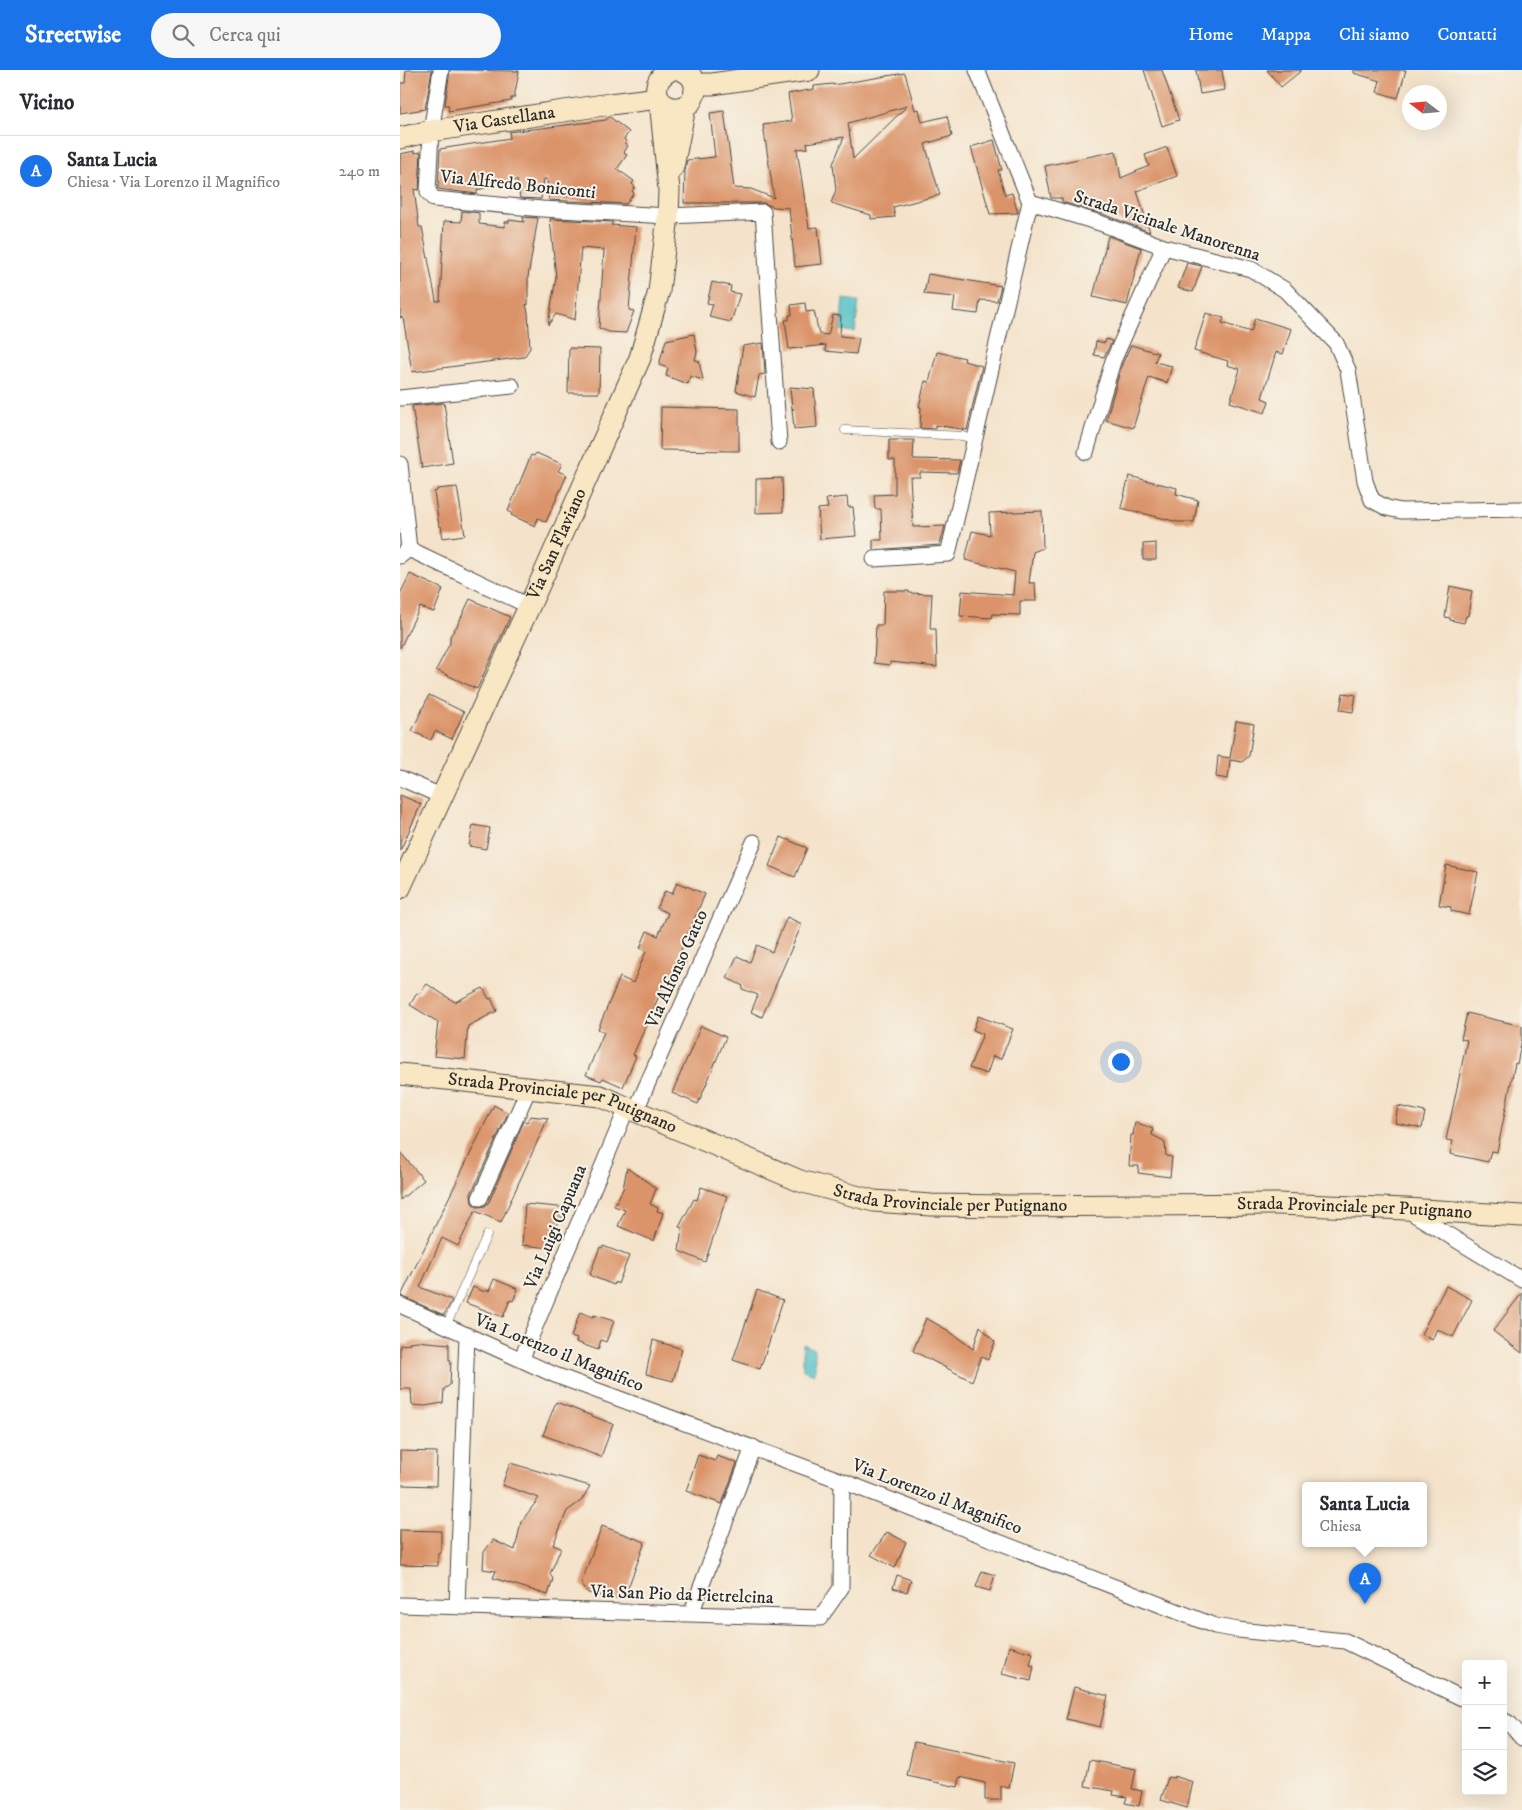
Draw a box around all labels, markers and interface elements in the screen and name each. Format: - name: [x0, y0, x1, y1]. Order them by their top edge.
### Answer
- search box: [151, 13, 501, 58]
- text: Streetwise: [25, 20, 121, 50]
- icon: search: [169, 21, 197, 49]
- text: Cerca qui: [209, 24, 281, 47]
- text: Home: [1189, 24, 1233, 46]
- text: Mappa: [1261, 24, 1311, 46]
- text: Chi siamo: [1339, 24, 1409, 46]
- text: Contatti: [1437, 24, 1497, 46]
- north arrow: [1402, 85, 1447, 130]
- text: Vicino: [20, 90, 74, 116]
- street label: Via Castellana: [451, 101, 557, 139]
- text: Santa Lucia: [67, 149, 157, 172]
- text: A: [31, 161, 41, 181]
- text: 240 m: [339, 161, 380, 181]
- street label: Via Alfredo Boniconti: [438, 166, 597, 204]
- text: Chiesa · Via Lorenzo il Magnifico: [67, 172, 280, 192]
- street label: Strada Vicinale Manorenna: [1071, 185, 1263, 267]
- street label: Via San Flaviano: [522, 485, 592, 605]
- street label: Via Alfonso Gatto: [641, 906, 713, 1033]
- your location: [1108, 1049, 1134, 1075]
- street label: Strada Provinciale per Putignano: [447, 1068, 680, 1138]
- street label: Via Luigi Capuana: [519, 1161, 592, 1293]
- street label: Strada Provinciale per Putignano: [831, 1179, 1068, 1217]
- street label: Strada Provinciale per Putignano: [1237, 1193, 1473, 1224]
- street label: Via Lorenzo il Magnifico: [470, 1309, 647, 1397]
- street label: Via Lorenzo il Magnifico: [848, 1454, 1025, 1540]
- popup: [1302, 1482, 1427, 1547]
- text: Santa Lucia: [1319, 1493, 1410, 1516]
- text: Chiesa: [1319, 1516, 1361, 1536]
- pin: A: [1349, 1563, 1381, 1604]
- street label: Via San Pio da Pietrelcina: [589, 1581, 774, 1609]
- map controls: [1462, 1660, 1507, 1795]
- button: +: [1462, 1660, 1507, 1705]
- button: −: [1462, 1705, 1507, 1750]
- button: layers: [1462, 1750, 1507, 1795]

